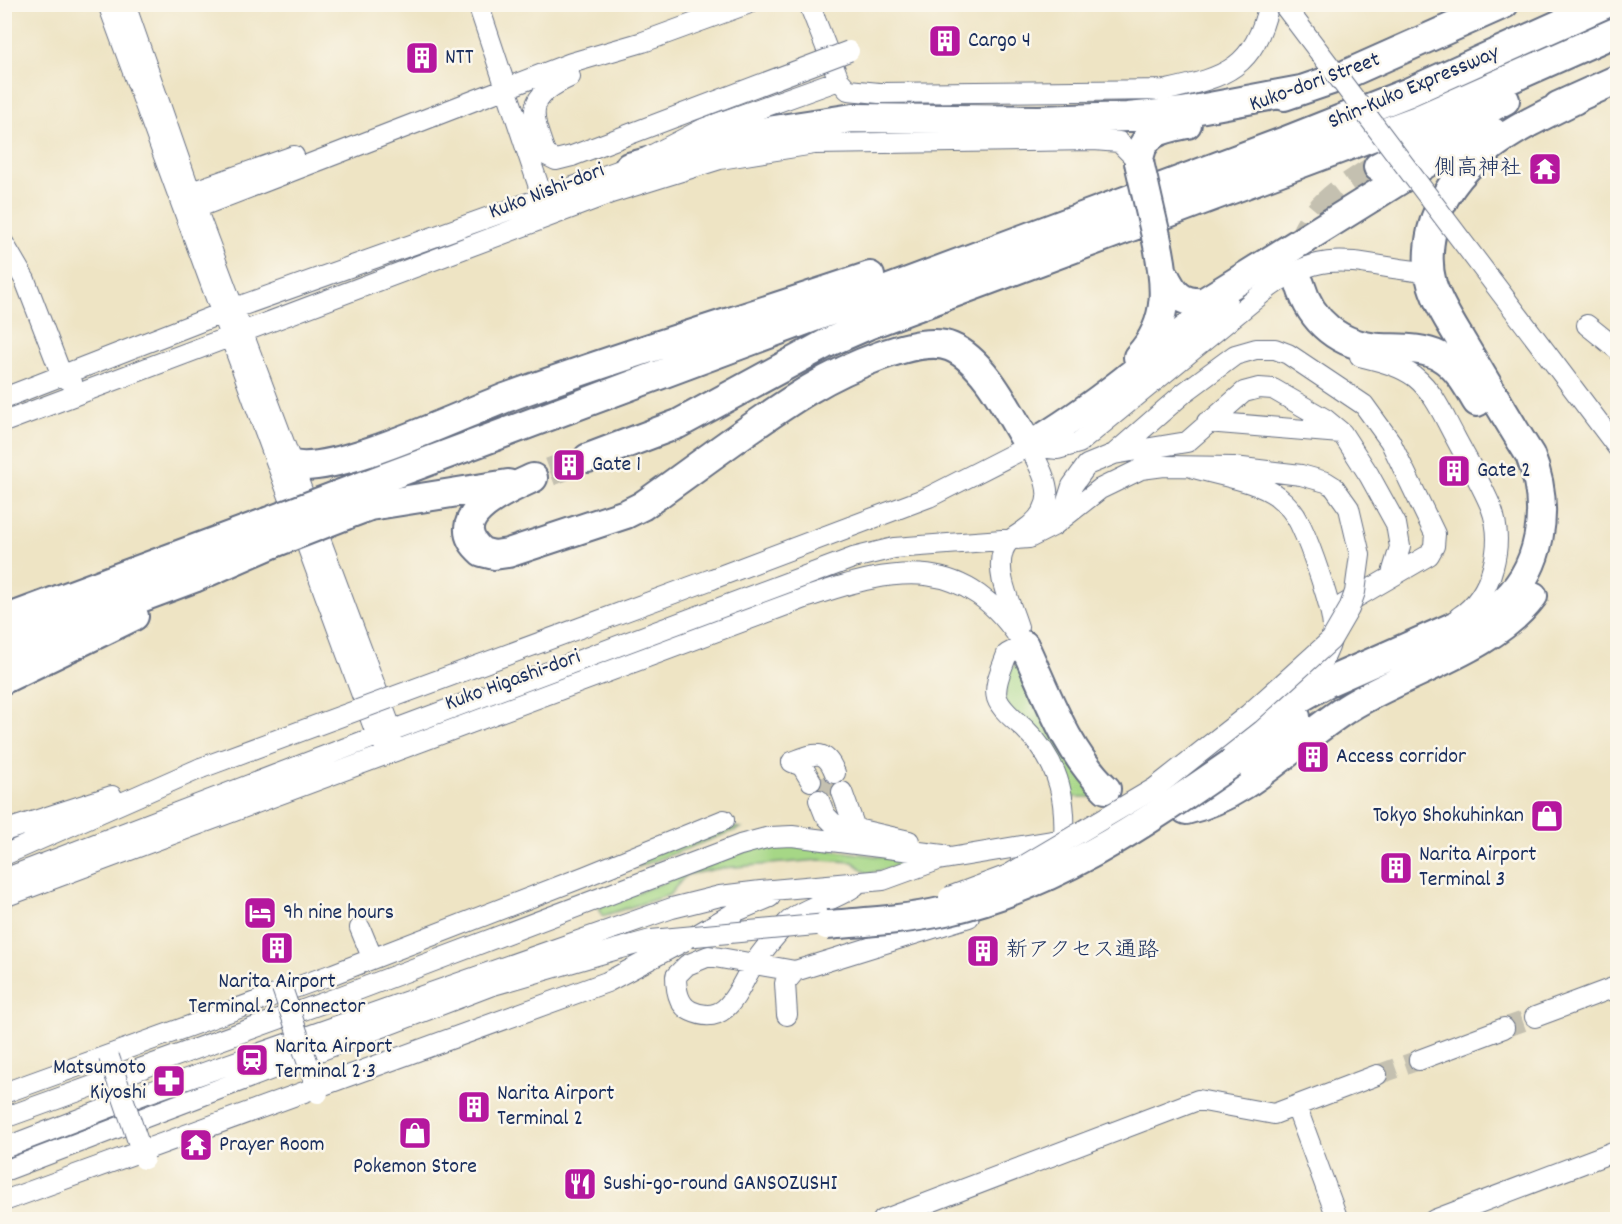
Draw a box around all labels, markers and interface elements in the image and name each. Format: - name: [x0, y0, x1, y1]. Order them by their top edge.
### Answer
- building icon: Cargo 4: [927, 23, 963, 59]
- place label: Cargo 4: [968, 26, 1031, 57]
- street label: Shin-Kuko Expressway: [1324, 38, 1505, 138]
- building icon: NTT: [404, 40, 440, 76]
- place label: NTT: [445, 43, 474, 74]
- street label: Kuko-dori Street: [1245, 45, 1385, 121]
- temple icon: 側高神社: [1527, 151, 1563, 187]
- place label: 側高神社: [1434, 154, 1522, 185]
- street label: Kuko Nishi-dori: [485, 156, 609, 228]
- building icon: Gate 1: [551, 447, 587, 483]
- place label: Gate 1: [592, 450, 641, 481]
- building icon: Gate 2: [1436, 453, 1472, 489]
- place label: Gate 2: [1477, 456, 1531, 487]
- street label: Kuko Higashi-dori: [441, 642, 585, 720]
- building icon: Access corridor: [1295, 739, 1331, 775]
- place label: Access corridor: [1336, 742, 1467, 773]
- shop icon: Tokyo Shokuhinkan: [1529, 798, 1565, 834]
- place label: Tokyo Shokuhinkan: [1373, 801, 1524, 832]
- place label: Narita Airport Terminal 3: [1419, 840, 1536, 896]
- building icon: Narita Airport Terminal 3: [1378, 850, 1414, 886]
- hotel icon: 9h nine hours: [242, 895, 278, 931]
- place label: 9h nine hours: [283, 898, 394, 929]
- building icon: Narita Airport Terminal 2 Connector: [259, 930, 295, 966]
- building icon: 新アクセス通路: [965, 933, 1001, 969]
- place label: 新アクセス通路: [1006, 936, 1159, 967]
- place label: Narita Airport Terminal 2 Connector: [189, 967, 366, 1023]
- place label: Narita Airport Terminal 2·3: [275, 1032, 392, 1088]
- station icon: Narita Airport Terminal 2·3: [234, 1042, 270, 1078]
- place label: Matsumoto Kiyoshi: [53, 1053, 146, 1109]
- pharmacy icon: Matsumoto Kiyoshi: [151, 1063, 187, 1099]
- place label: Narita Airport Terminal 2: [497, 1079, 614, 1135]
- building icon: Narita Airport Terminal 2: [456, 1089, 492, 1125]
- shop icon: Pokemon Store: [397, 1115, 433, 1151]
- temple icon: Prayer Room: [178, 1127, 214, 1163]
- place label: Prayer Room: [219, 1130, 325, 1161]
- place label: Pokemon Store: [353, 1152, 477, 1183]
- restaurant icon: Sushi-go-round GANSOZUSHI: [562, 1166, 598, 1202]
- place label: Sushi-go-round GANSOZUSHI: [603, 1169, 838, 1200]

